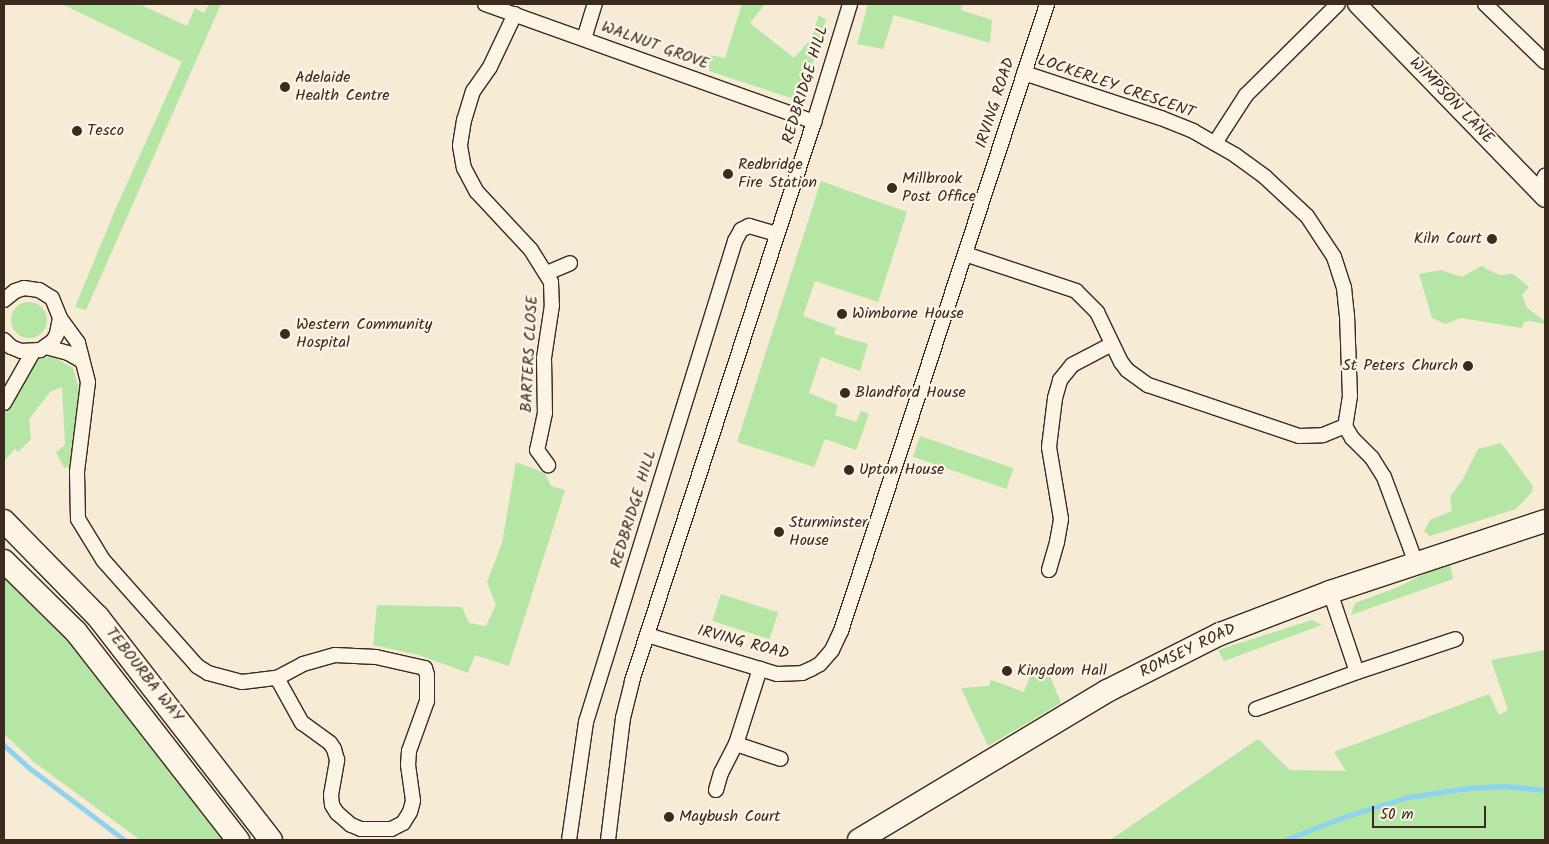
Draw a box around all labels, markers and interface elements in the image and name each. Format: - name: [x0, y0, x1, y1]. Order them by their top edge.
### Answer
- street label: WALNUT GROVE: [599, 18, 711, 74]
- street label: REDBRIDGE HILL: [779, 24, 833, 146]
- street label: LOCKERLEY CRESCENT: [1035, 51, 1197, 123]
- street label: WIMPSON LANE: [1405, 54, 1497, 148]
- street label: IRVING ROAD: [972, 55, 1020, 151]
- place label: Adelaide Health Centre: [295, 68, 390, 106]
- marker: Adelaide Health Centre: [279, 81, 291, 93]
- place label: Tesco: [87, 121, 124, 141]
- marker: Tesco: [71, 125, 83, 137]
- place label: Redbridge Fire Station: [738, 155, 817, 193]
- marker: Redbridge Fire Station: [722, 168, 734, 180]
- place label: Millbrook Post Office: [902, 169, 976, 207]
- marker: Millbrook Post Office: [886, 182, 898, 194]
- place label: Kiln Court: [1414, 229, 1482, 249]
- marker: Kiln Court: [1486, 233, 1498, 245]
- street label: BARTERS CLOSE: [517, 295, 543, 413]
- place label: Wimborne House: [852, 304, 964, 324]
- marker: Wimborne House: [836, 308, 848, 320]
- place label: Western Community Hospital: [296, 315, 432, 353]
- marker: Western Community Hospital: [278, 327, 292, 341]
- place label: St Peters Church: [1342, 356, 1458, 376]
- marker: St Peters Church: [1462, 360, 1474, 372]
- place label: Blandford House: [855, 383, 966, 403]
- marker: Blandford House: [839, 387, 851, 399]
- street label: REDBRIDGE HILL: [607, 448, 661, 570]
- place label: Upton House: [859, 460, 944, 480]
- marker: Upton House: [843, 464, 855, 476]
- place label: Sturminster House: [789, 513, 867, 551]
- marker: Sturminster House: [773, 526, 785, 538]
- street label: ROMSEY ROAD: [1137, 619, 1239, 683]
- street label: IRVING ROAD: [695, 622, 791, 664]
- street label: TEBOURBA WAY: [101, 624, 187, 726]
- place label: Kingdom Hall: [1017, 661, 1107, 681]
- marker: Kingdom Hall: [1001, 665, 1013, 677]
- scale bar: [1374, 796, 1488, 828]
- text: 50 m: [1380, 803, 1414, 827]
- place label: Maybush Court: [679, 807, 781, 827]
- marker: Maybush Court: [663, 811, 675, 823]

